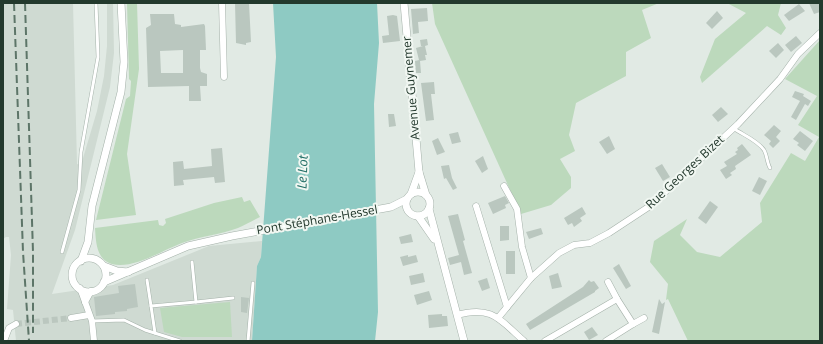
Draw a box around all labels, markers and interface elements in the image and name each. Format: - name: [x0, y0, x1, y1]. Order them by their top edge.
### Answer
- street label: Avenue Guynemer: [398, 35, 423, 141]
- street label: Rue Georges Bizet: [642, 131, 728, 213]
- water label: Le Lot: [292, 154, 312, 189]
- street label: Pont Stéphane-Hessel: [255, 200, 379, 239]

